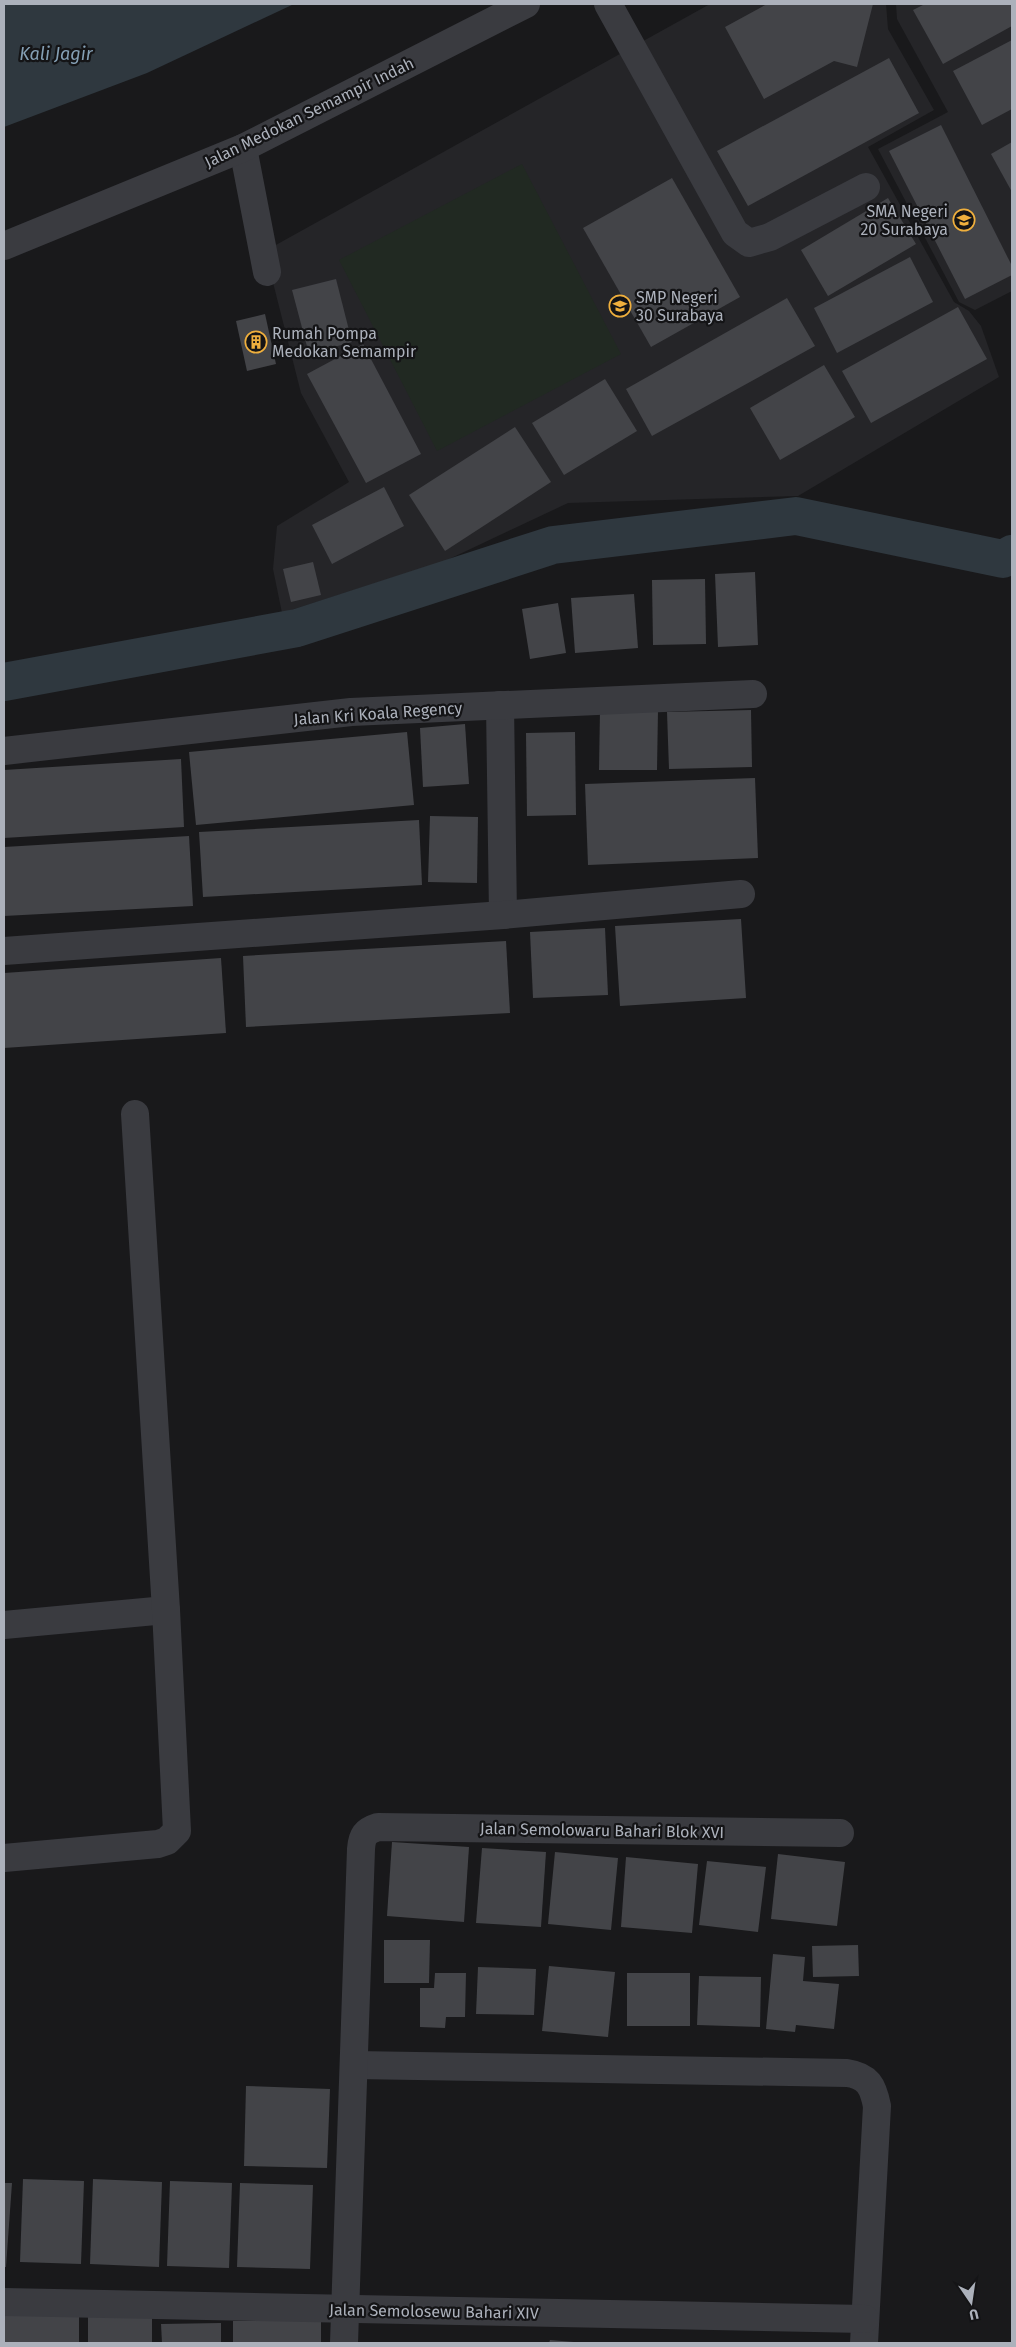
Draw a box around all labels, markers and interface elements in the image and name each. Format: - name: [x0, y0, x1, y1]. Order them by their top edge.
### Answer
- water label: Kali Jagir: [19, 43, 94, 65]
- street label: Jalan Medokan Semampir Indah: [201, 53, 417, 171]
- place label: SMA Negeri 20 Surabaya: [860, 202, 948, 239]
- school or university icon: SMA Negeri 20 Surabaya: [952, 208, 976, 232]
- place label: SMP Negeri 30 Surabaya: [636, 288, 724, 325]
- school or university icon: SMP Negeri 30 Surabaya: [608, 294, 632, 318]
- place label: Rumah Pompa Medokan Semampir: [272, 324, 417, 361]
- building icon: Rumah Pompa Medokan Semampir: [244, 330, 268, 354]
- street label: Jalan Kri Koala Regency: [293, 698, 463, 729]
- street label: Jalan Semolowaru Bahari Blok XVI: [480, 1819, 724, 1842]
- north arrow: [946, 2277, 996, 2327]
- street label: Jalan Semolosewu Bahari XIV: [329, 2300, 539, 2323]
- text: U: [967, 2305, 980, 2323]

